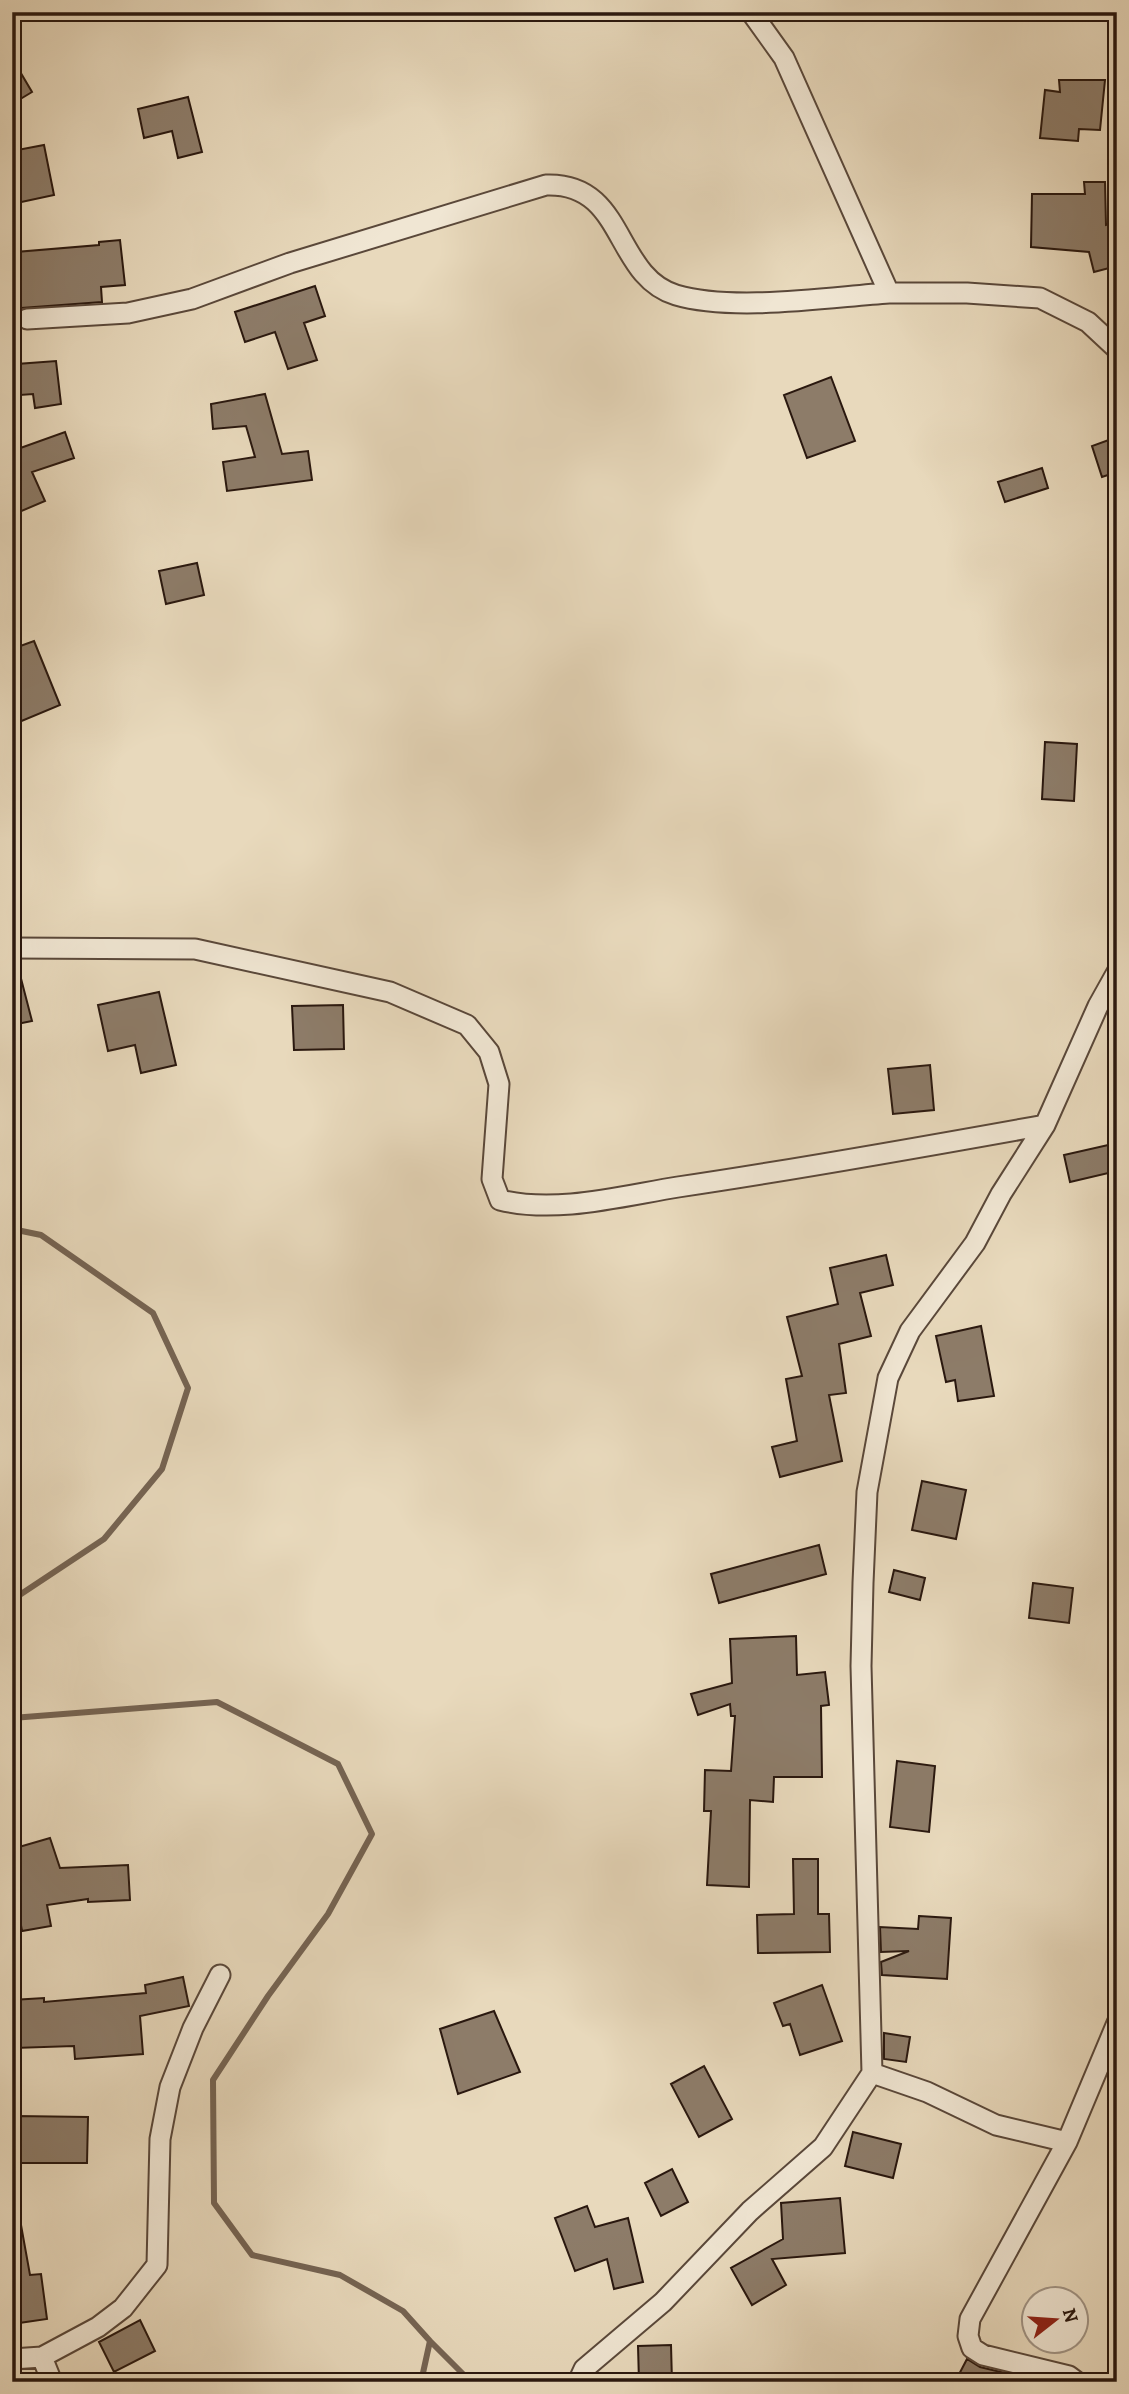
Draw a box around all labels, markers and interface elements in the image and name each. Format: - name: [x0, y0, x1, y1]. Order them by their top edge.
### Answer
- north arrow: [1020, 2286, 1090, 2356]
- text: N: [1056, 2305, 1085, 2326]

